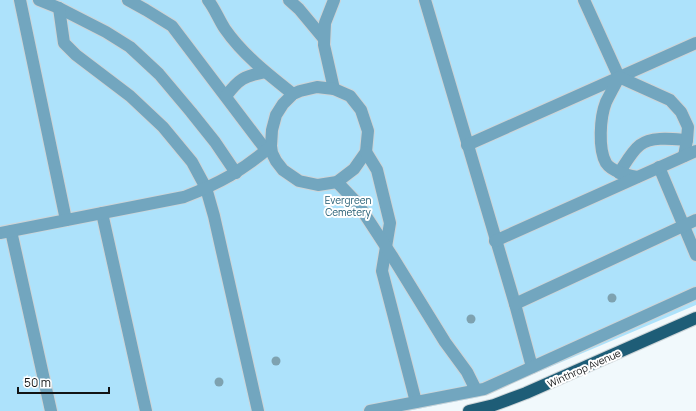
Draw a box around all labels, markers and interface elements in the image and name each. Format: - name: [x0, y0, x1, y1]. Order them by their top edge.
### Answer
- park label: Evergreen Cemetery: [325, 193, 372, 219]
- street label: Winthrop Avenue: [545, 345, 623, 390]
- scale bar: [18, 369, 109, 395]
- text: 50 m: [24, 374, 51, 391]

